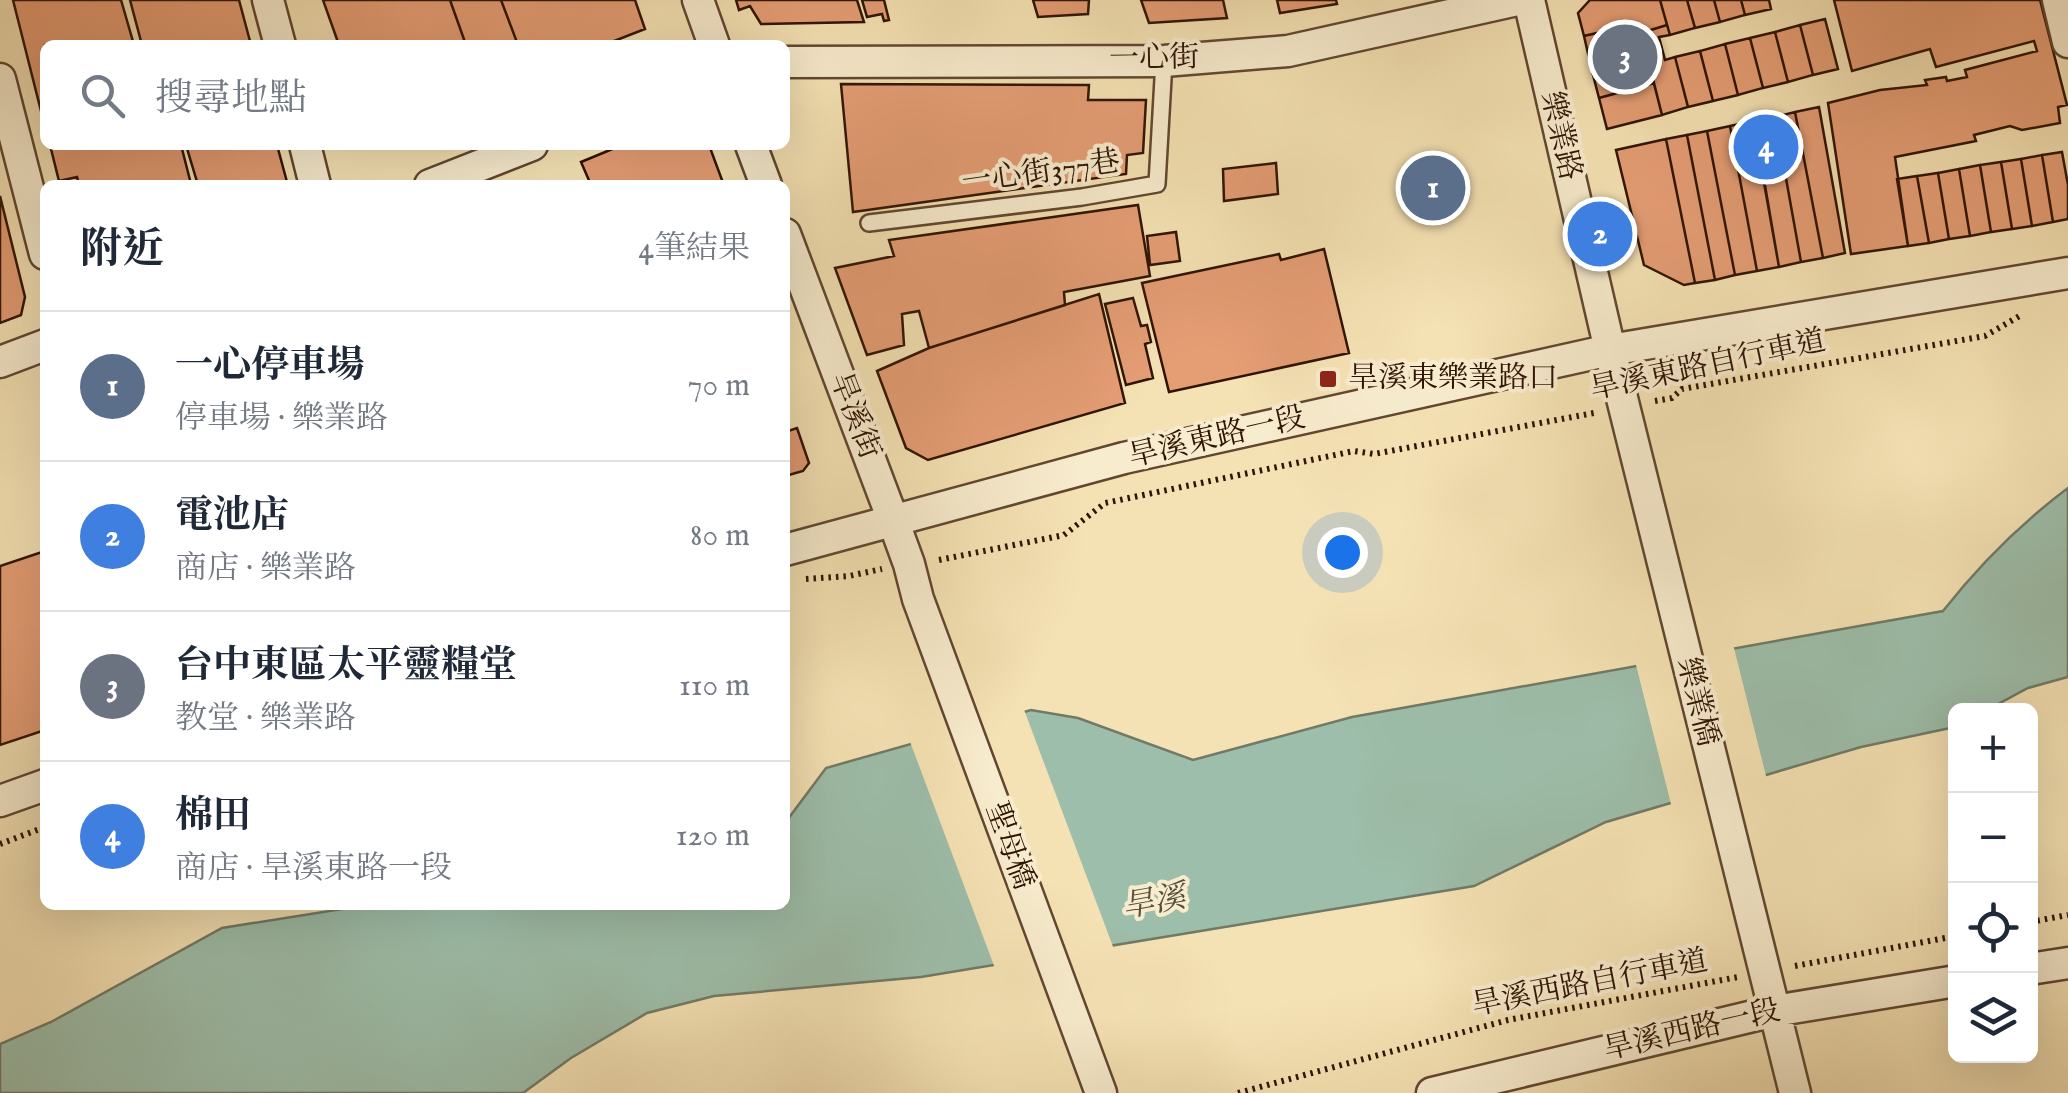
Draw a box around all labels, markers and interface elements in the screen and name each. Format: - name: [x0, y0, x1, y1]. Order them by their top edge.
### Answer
- pin: 3: [1592, 20, 1658, 94]
- street label: 一心街: [1109, 39, 1199, 79]
- search box: [40, 40, 790, 150]
- icon: search: [75, 68, 130, 123]
- text: 搜尋地點: [155, 76, 307, 124]
- street label: 樂業路: [1531, 88, 1589, 184]
- pin: 4: [1734, 110, 1798, 184]
- street label: 一心街377巷: [959, 143, 1123, 203]
- pin: 1: [1400, 150, 1466, 226]
- pin: 2: [1568, 196, 1632, 272]
- text: 附近: [80, 224, 164, 277]
- text: 4筆結果: [638, 229, 750, 270]
- street label: 旱溪東路自行車道: [1587, 322, 1829, 410]
- text: 一心停車場: [175, 343, 365, 391]
- place label: 旱溪東樂業路口: [1348, 360, 1558, 398]
- text: 1: [107, 366, 118, 407]
- text: 70 m: [688, 366, 750, 407]
- street label: 旱溪街: [820, 367, 888, 465]
- marker: 旱溪東樂業路口: [1317, 368, 1339, 390]
- text: 停車場 · 樂業路: [175, 399, 388, 440]
- street label: 旱溪東路一段: [1125, 399, 1309, 477]
- text: 電池店: [175, 493, 289, 541]
- text: 2: [105, 516, 120, 557]
- text: 80 m: [690, 516, 750, 557]
- your location: [1317, 527, 1368, 578]
- text: 商店 · 樂業路: [175, 549, 356, 590]
- text: 台中東區太平靈糧堂: [175, 643, 517, 691]
- street label: 樂業橋: [1668, 654, 1726, 750]
- text: 3: [107, 666, 118, 707]
- text: 110 m: [679, 666, 750, 707]
- text: 教堂 · 樂業路: [175, 699, 356, 740]
- map controls: [1948, 703, 2038, 1063]
- button: +: [1948, 703, 2038, 793]
- text: 棉田: [175, 793, 251, 841]
- button: −: [1948, 793, 2038, 883]
- street label: 聖母橋: [976, 797, 1042, 895]
- text: 4: [105, 816, 120, 857]
- text: 120 m: [676, 816, 750, 857]
- text: 商店 · 旱溪東路一段: [175, 849, 452, 890]
- water label: 旱溪: [1119, 877, 1192, 929]
- button: locate: [1948, 883, 2038, 973]
- street label: 旱溪西路自行車道: [1469, 942, 1711, 1026]
- button: layers: [1948, 973, 2038, 1063]
- street label: 旱溪西路一段: [1600, 992, 1784, 1070]

